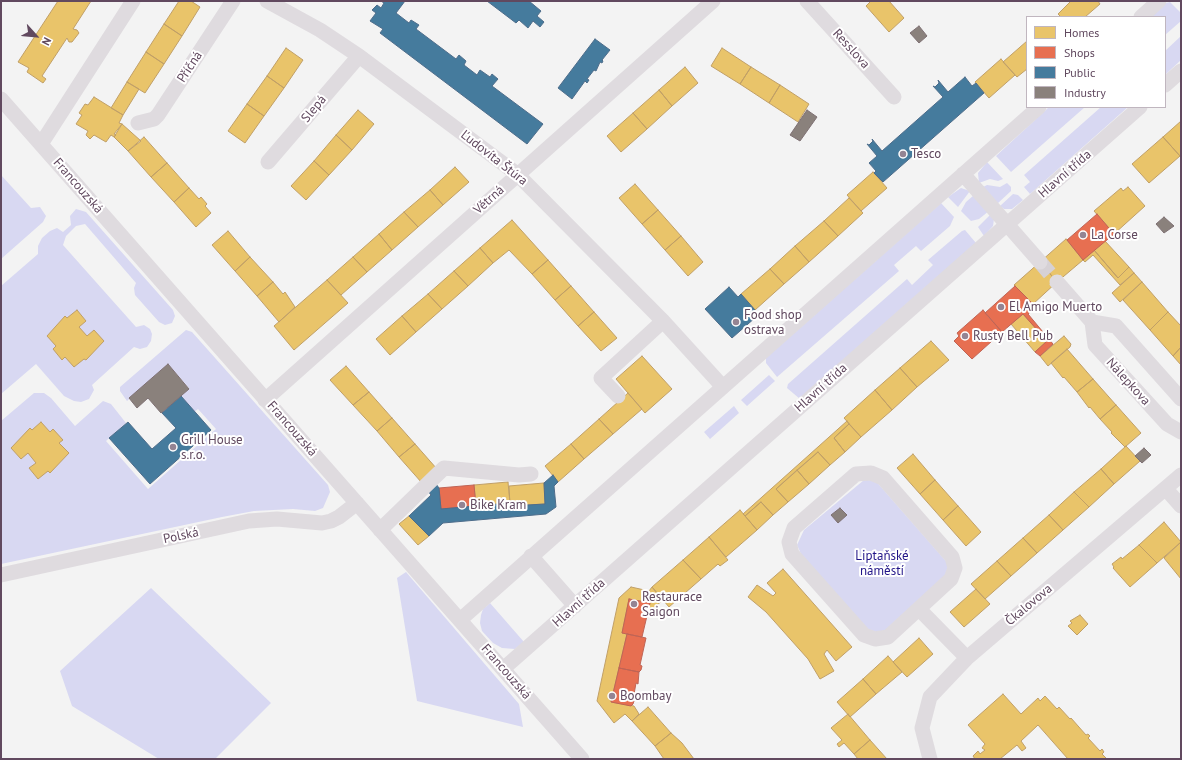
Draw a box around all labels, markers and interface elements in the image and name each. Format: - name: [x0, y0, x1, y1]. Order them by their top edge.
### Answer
- north arrow: [16, 16, 56, 56]
- legend: [1026, 16, 1166, 108]
- text: Homes: [1064, 25, 1099, 40]
- street label: Resslova: [829, 26, 873, 72]
- text: N: [39, 35, 55, 48]
- text: Shops: [1064, 45, 1095, 60]
- street label: Příčná: [174, 48, 206, 86]
- text: Public: [1064, 65, 1095, 80]
- text: Industry: [1064, 85, 1106, 100]
- street label: Slepá: [298, 92, 330, 126]
- street label: Ľudovíta Štúra: [457, 127, 531, 189]
- place label: Tesco: [911, 146, 941, 162]
- street label: Hlavní třída: [1035, 147, 1095, 201]
- marker: Tesco: [898, 149, 908, 159]
- street label: Francouzská: [50, 155, 106, 217]
- street label: Větrná: [471, 182, 507, 218]
- place label: La Corse: [1091, 227, 1138, 243]
- marker: La Corse: [1078, 230, 1088, 240]
- place label: El Amigo Muerto: [1009, 299, 1102, 315]
- marker: El Amigo Muerto: [996, 302, 1006, 312]
- place label: Food shop ostrava: [744, 307, 802, 338]
- marker: Food shop ostrava: [731, 317, 741, 327]
- place label: Rusty Bell Pub: [973, 328, 1053, 344]
- marker: Rusty Bell Pub: [960, 331, 970, 341]
- street label: Nálepkova: [1103, 355, 1153, 409]
- street label: Hlavní třída: [792, 360, 850, 416]
- street label: Francouzská: [264, 398, 320, 460]
- place label: Grill House s.r.o.: [181, 432, 243, 463]
- marker: Grill House s.r.o.: [168, 442, 178, 452]
- place label: Bike Kram: [470, 497, 526, 513]
- marker: Bike Kram: [457, 500, 467, 510]
- street label: Polská: [162, 525, 200, 547]
- park label: Liptaňské náměstí: [855, 548, 909, 579]
- street label: Hlavní třída: [550, 575, 608, 631]
- street label: Čkalovova: [1002, 581, 1056, 629]
- place label: Restaurace Saigon: [642, 589, 702, 620]
- marker: Restaurace Saigon: [629, 599, 639, 609]
- street label: Francouzská: [478, 641, 534, 703]
- place label: Boombay: [620, 688, 672, 704]
- marker: Boombay: [607, 691, 617, 701]

